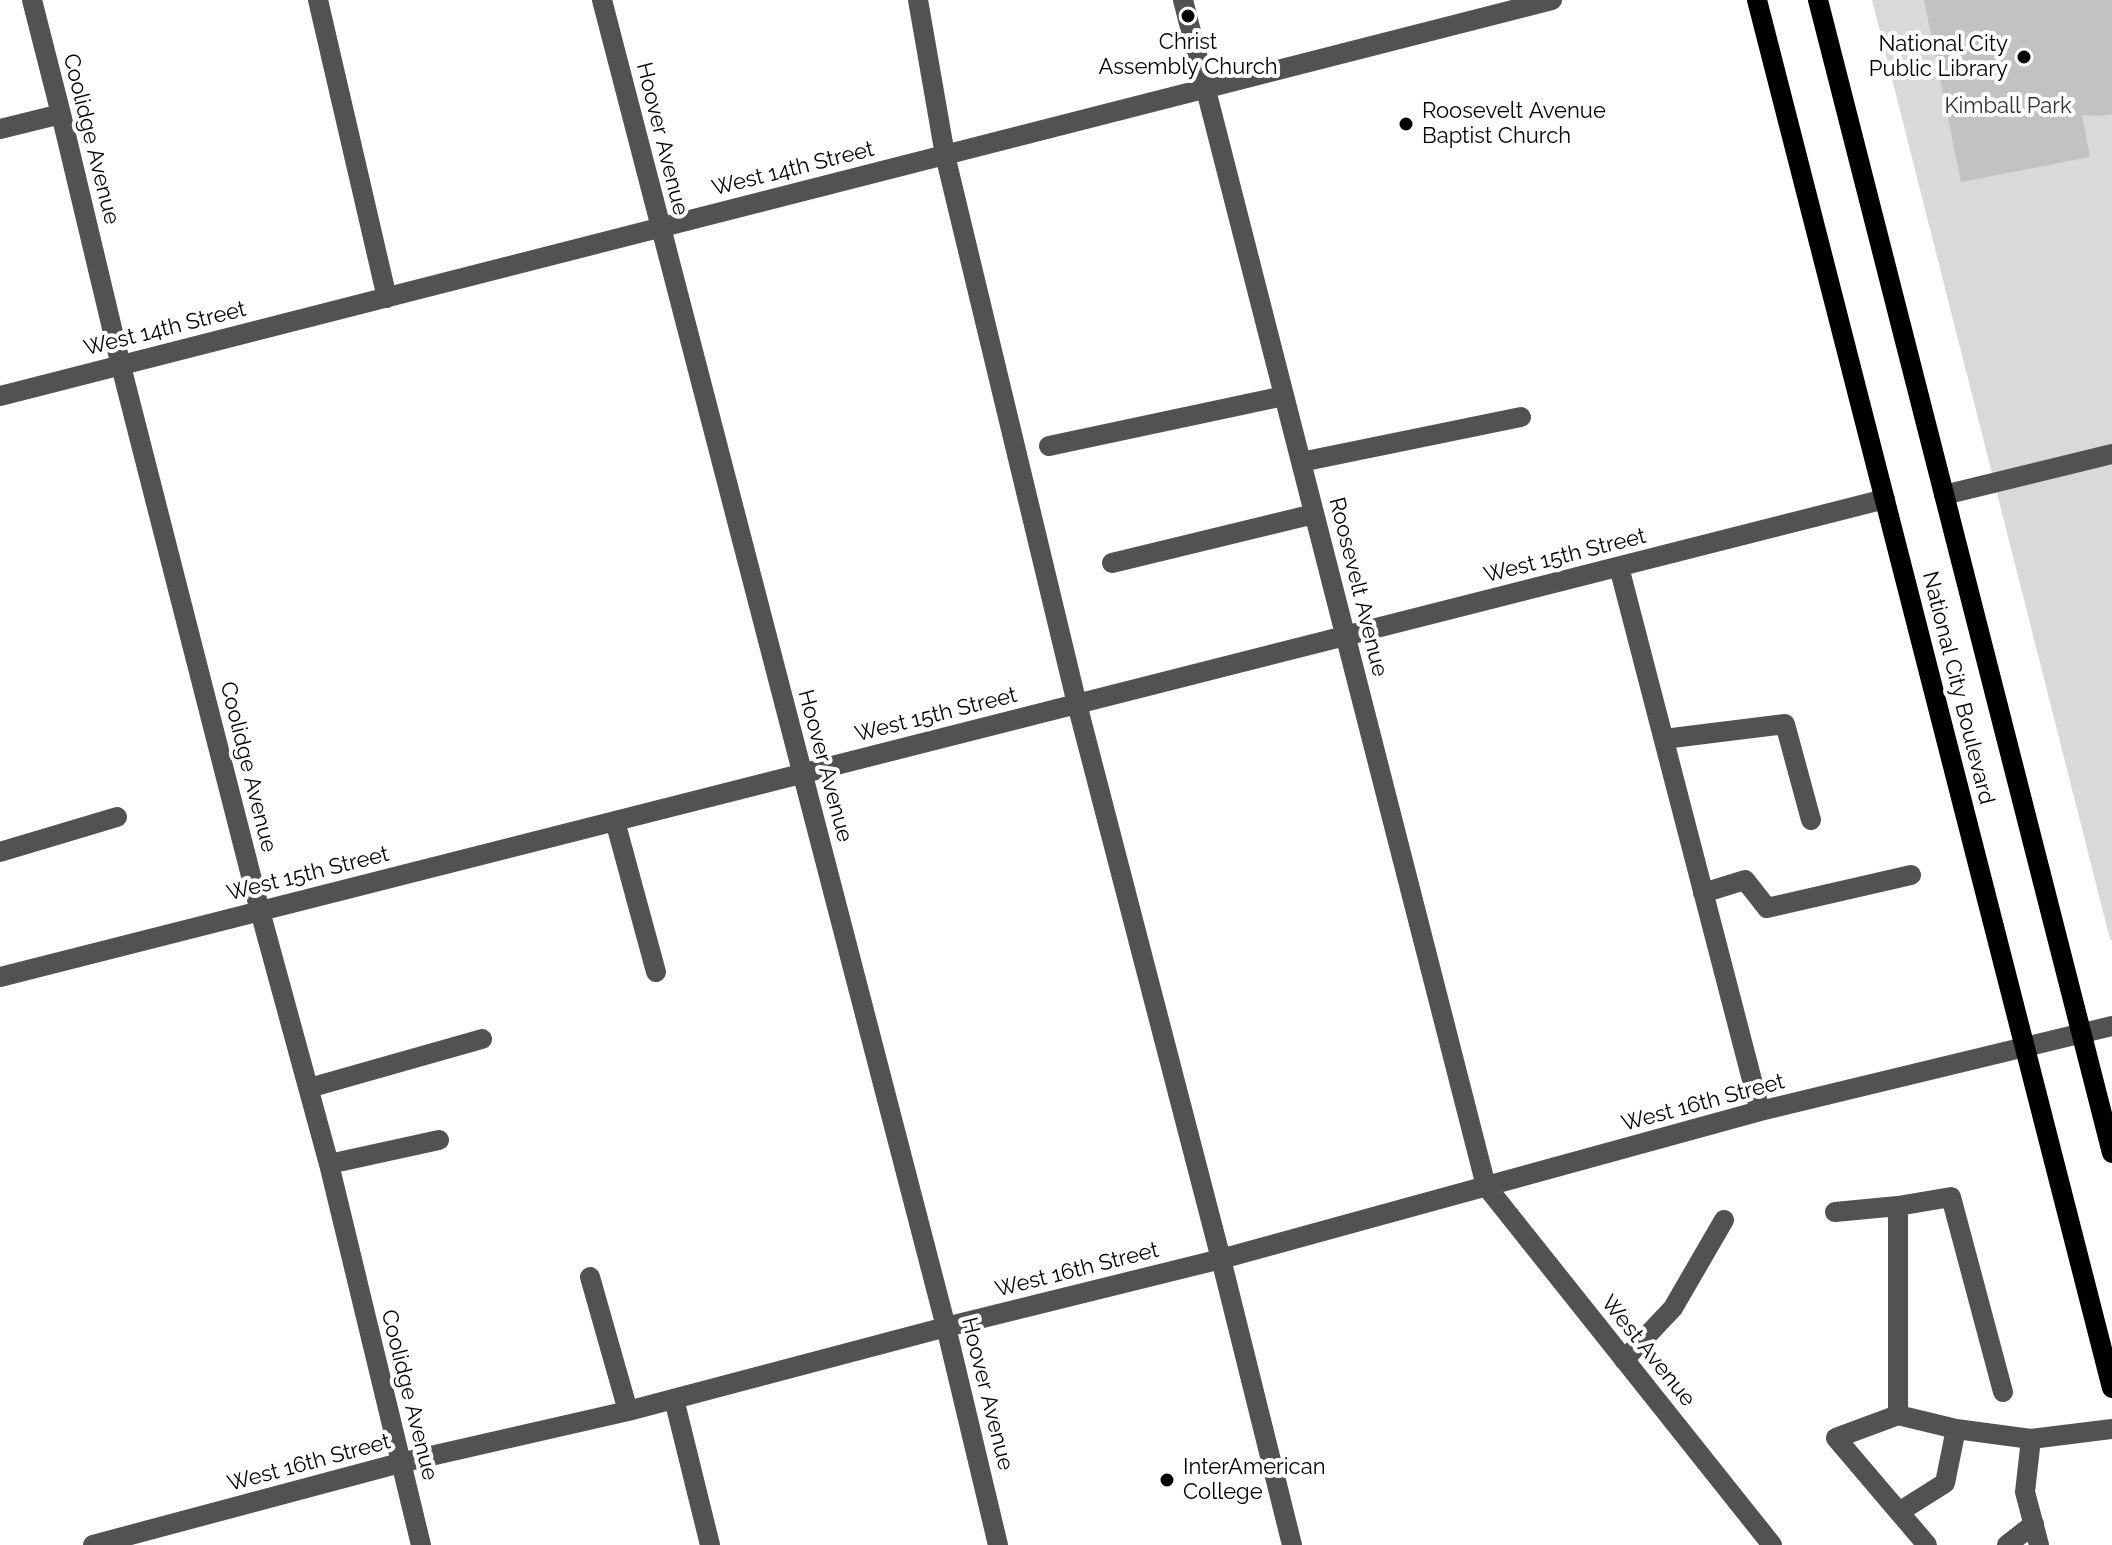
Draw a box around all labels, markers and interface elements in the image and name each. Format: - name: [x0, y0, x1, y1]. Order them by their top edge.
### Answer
- marker: Christ Assembly Church: [1179, 7, 1197, 25]
- place label: Christ Assembly Church: [1098, 29, 1278, 80]
- place label: National City Public Library: [1869, 31, 2008, 82]
- marker: National City Public Library: [2015, 48, 2033, 66]
- street label: Coolidge Avenue: [57, 51, 125, 227]
- street label: Hoover Avenue: [630, 60, 694, 218]
- park label: Kimball Park: [1944, 93, 2072, 119]
- place label: Roosevelt Avenue Baptist Church: [1422, 98, 1606, 150]
- marker: Roosevelt Avenue Baptist Church: [1397, 115, 1415, 133]
- street label: West 14th Street: [709, 136, 877, 202]
- street label: West 14th Street: [81, 296, 249, 362]
- street label: Roosevelt Avenue: [1323, 495, 1393, 679]
- street label: West 15th Street: [1481, 523, 1649, 589]
- street label: National City Boulevard: [1916, 569, 2000, 807]
- street label: Coolidge Avenue: [214, 679, 282, 855]
- street label: West 15th Street: [852, 682, 1020, 748]
- street label: Hoover Avenue: [792, 687, 858, 845]
- street label: West 15th Street: [224, 841, 392, 907]
- street label: West 16th Street: [1619, 1069, 1787, 1137]
- street label: West 16th Street: [993, 1237, 1161, 1303]
- street label: West Avenue: [1595, 1290, 1701, 1412]
- street label: Coolidge Avenue: [375, 1307, 443, 1483]
- street label: Hoover Avenue: [955, 1315, 1019, 1473]
- street label: West 16th Street: [225, 1429, 393, 1497]
- place label: InterAmerican College: [1183, 1454, 1325, 1506]
- marker: InterAmerican College: [1158, 1471, 1176, 1489]

